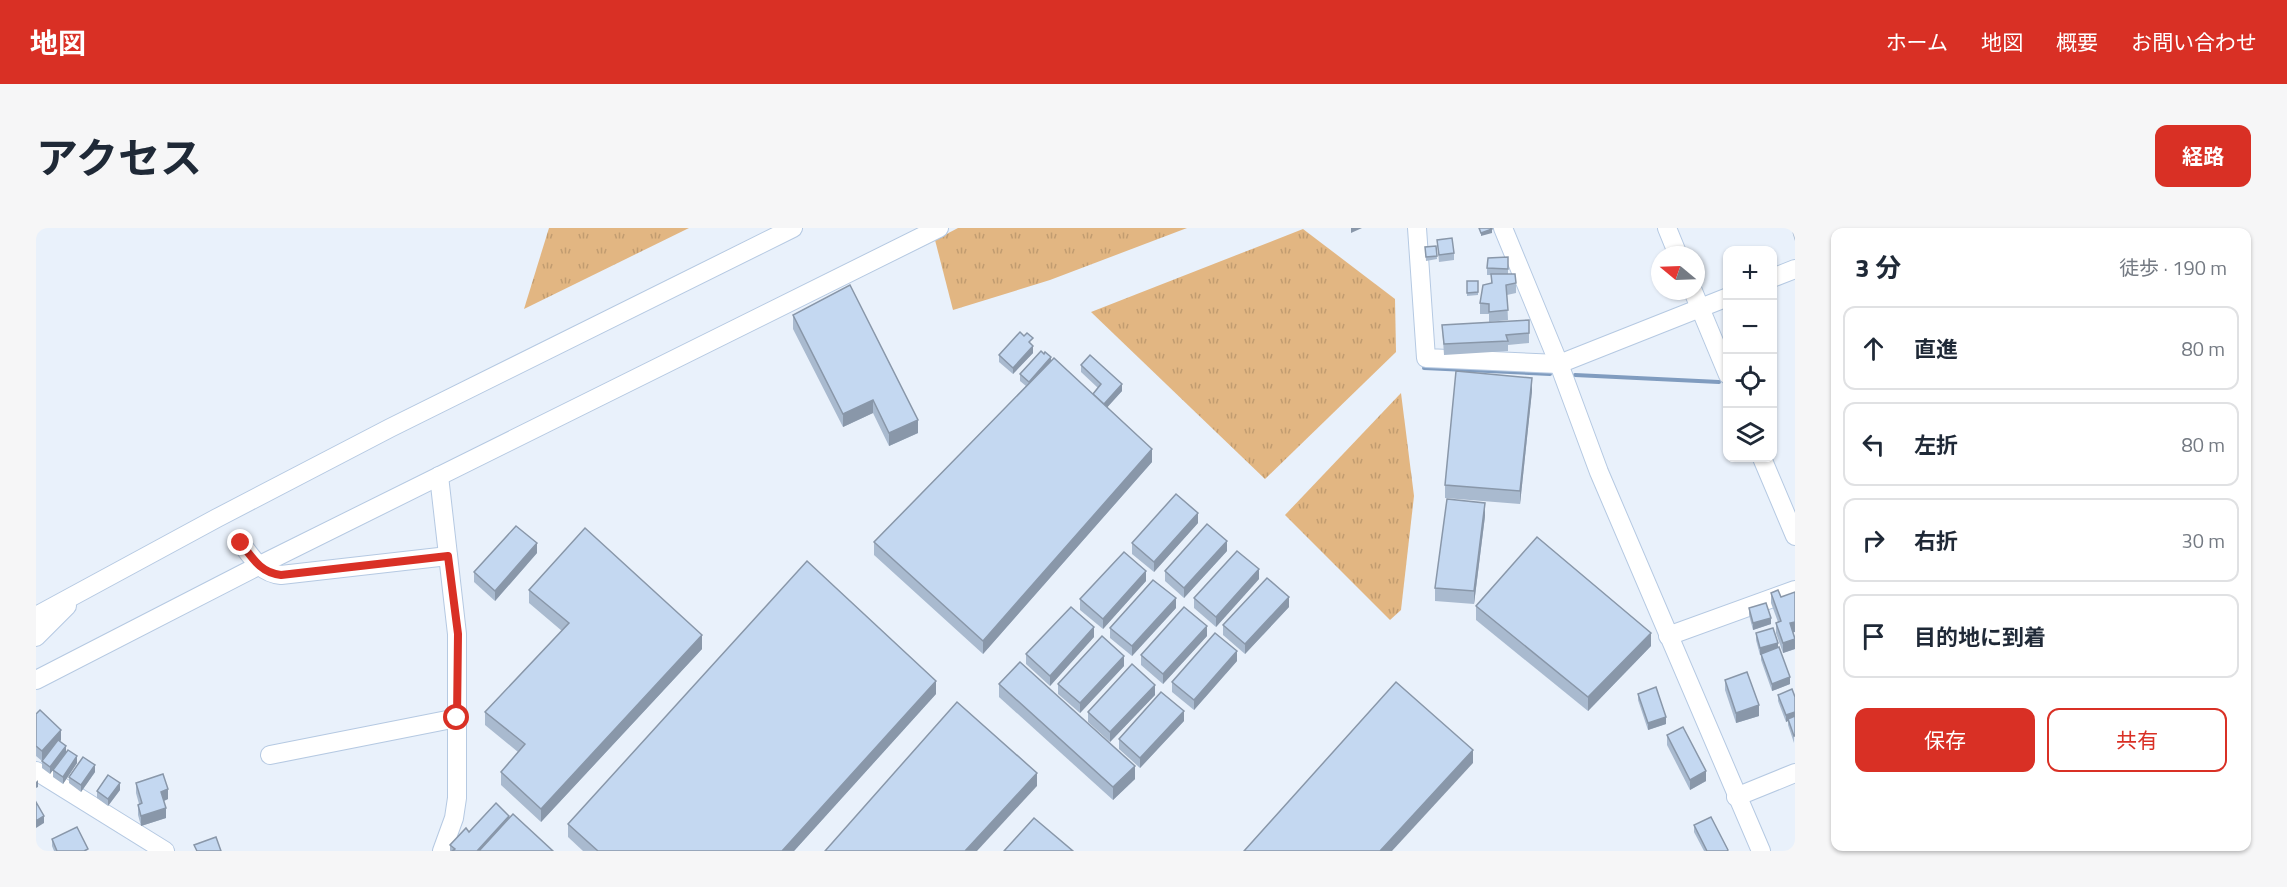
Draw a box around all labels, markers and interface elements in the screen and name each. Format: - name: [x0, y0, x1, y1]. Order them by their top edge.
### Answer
- text: 地図: [30, 21, 86, 64]
- text: ホーム: [1886, 26, 1948, 58]
- text: 地図: [1981, 26, 2023, 58]
- text: 概要: [2056, 26, 2098, 58]
- text: お問い合わせ: [2131, 26, 2257, 58]
- text: アクセス: [36, 125, 202, 189]
- button: 経路: [2155, 125, 2251, 187]
- north arrow: [1651, 246, 1705, 300]
- map controls: [1723, 246, 1777, 462]
- button: +: [1723, 246, 1777, 300]
- text: 3 分: [1855, 248, 1901, 287]
- text: 徒歩 · 190 m: [2119, 252, 2227, 283]
- button: −: [1723, 300, 1777, 354]
- icon: ahead: [1857, 332, 1890, 365]
- text: 直進: [1914, 332, 1958, 366]
- text: 80 m: [2181, 333, 2225, 364]
- button: locate: [1723, 354, 1777, 408]
- button: layers: [1723, 408, 1777, 462]
- icon: left: [1857, 428, 1890, 461]
- text: 左折: [1914, 428, 1958, 462]
- text: 80 m: [2181, 429, 2225, 460]
- icon: right: [1857, 524, 1890, 557]
- text: 右折: [1914, 524, 1958, 558]
- text: 30 m: [2181, 525, 2225, 556]
- route end: [227, 529, 253, 555]
- icon: arrive: [1857, 620, 1890, 653]
- text: 目的地に到着: [1914, 620, 2046, 654]
- route start: [443, 704, 469, 730]
- button: 保存: [1855, 708, 2035, 772]
- button: 共有: [2047, 708, 2227, 772]

